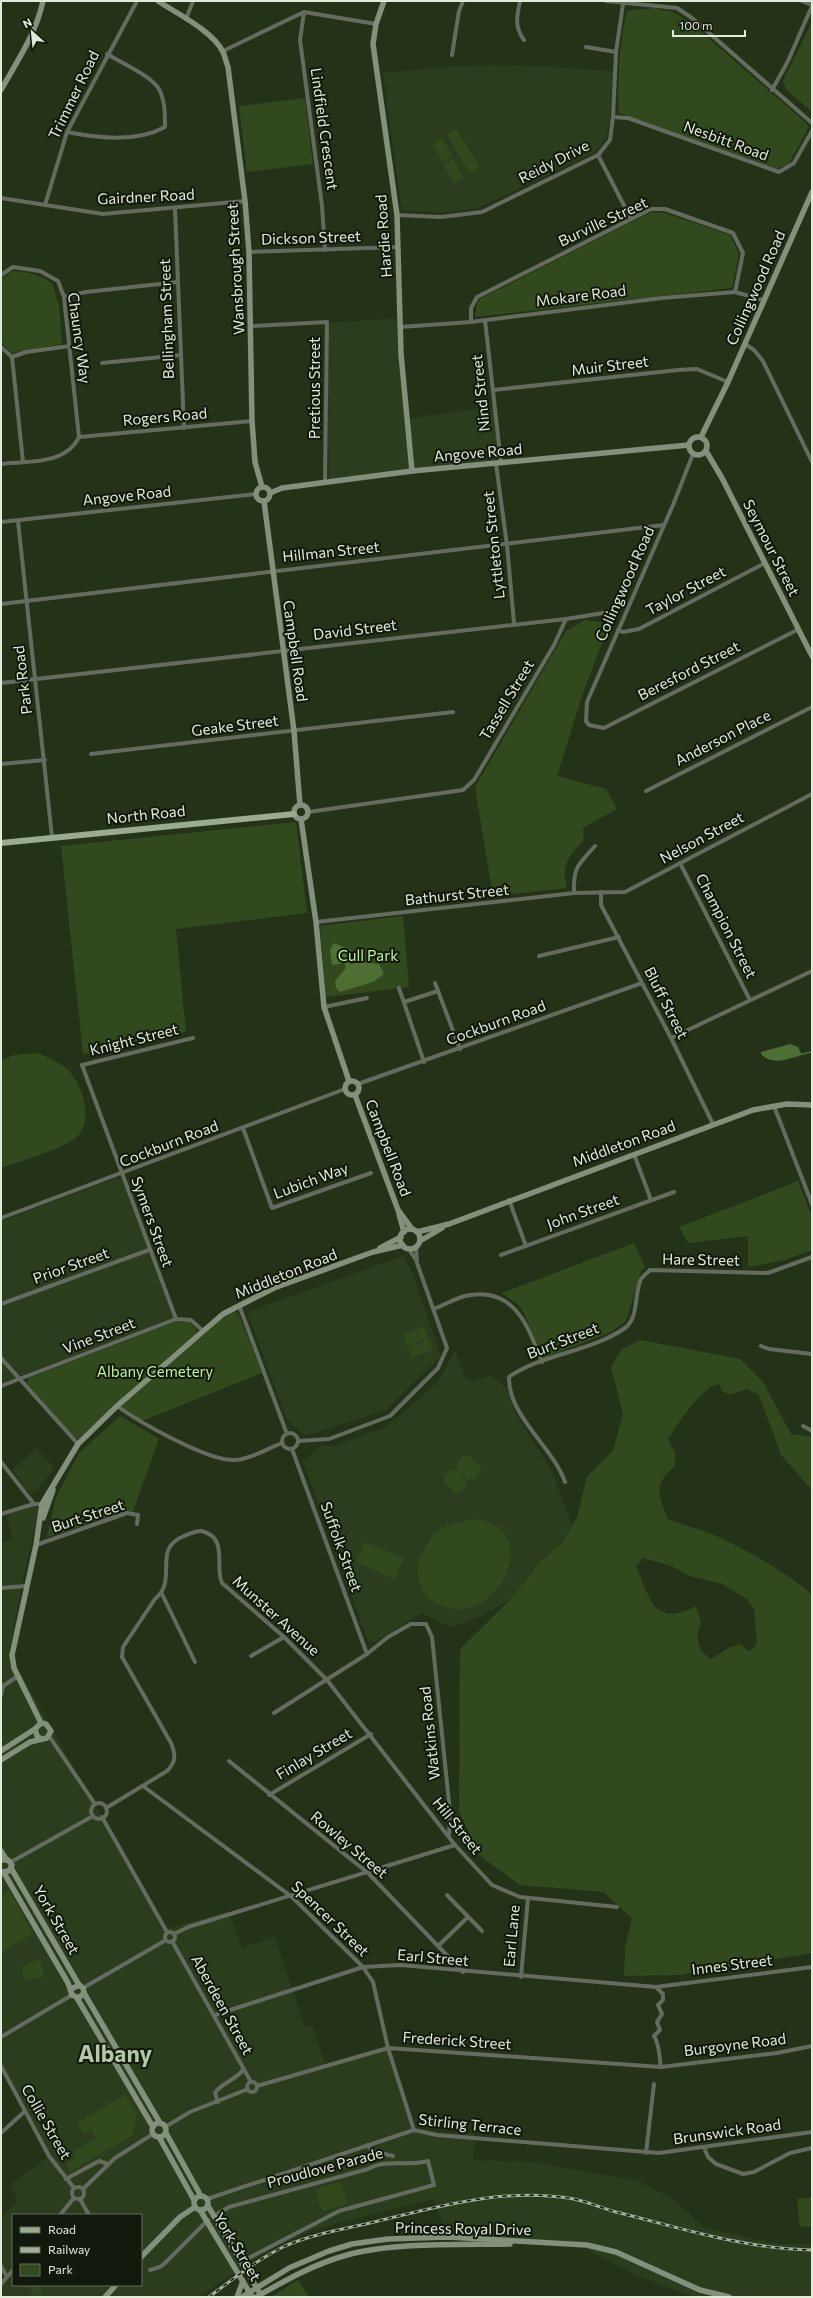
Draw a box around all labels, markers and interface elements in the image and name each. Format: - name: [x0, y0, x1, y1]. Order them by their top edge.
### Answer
- north arrow: [12, 12, 52, 52]
- scale bar: [673, 12, 745, 38]
- text: N: [21, 15, 34, 30]
- text: 100 m: [679, 18, 713, 32]
- street label: Trimmer Road: [44, 47, 102, 142]
- street label: Lindfield Crescent: [307, 66, 343, 191]
- street label: Nesbitt Road: [681, 116, 771, 164]
- street label: Reidy Drive: [515, 136, 592, 187]
- street label: Gairdner Road: [97, 184, 195, 208]
- street label: Burville Street: [555, 193, 650, 250]
- street label: Hardie Road: [371, 194, 395, 278]
- street label: Wansbrough Street: [223, 203, 247, 335]
- street label: Dickson Street: [261, 226, 361, 248]
- street label: Collingwood Road: [722, 227, 788, 348]
- street label: Bellingham Street: [155, 258, 177, 380]
- street label: Mokare Road: [535, 281, 627, 309]
- street label: Chauncy Way: [65, 291, 95, 385]
- street label: Pretious Street: [305, 337, 323, 439]
- street label: Muir Street: [570, 351, 650, 379]
- street label: Nind Street: [467, 354, 493, 433]
- street label: Rogers Road: [122, 403, 208, 429]
- street label: Angove Road: [433, 439, 523, 465]
- street label: Angove Road: [82, 481, 172, 509]
- street label: Lyttleton Street: [478, 490, 508, 600]
- street label: Seymour Street: [740, 496, 804, 599]
- street label: Collingwood Road: [591, 523, 657, 644]
- street label: Hillman Street: [281, 537, 380, 565]
- street label: Taylor Street: [643, 562, 729, 619]
- street label: Campbell Road: [280, 599, 312, 703]
- street label: David Street: [312, 615, 398, 643]
- street label: Beresford Street: [634, 637, 743, 704]
- street label: Park Road: [9, 645, 35, 716]
- street label: Tassell Street: [475, 656, 537, 743]
- street label: Anderson Place: [672, 705, 773, 769]
- street label: Geake Street: [190, 711, 280, 739]
- street label: North Road: [106, 801, 186, 827]
- street label: Nelson Street: [656, 807, 747, 867]
- street label: Champion Street: [693, 870, 761, 981]
- street label: Bathurst Street: [404, 880, 510, 908]
- park label: Cull Park: [338, 946, 398, 964]
- street label: Bluff Street: [641, 963, 693, 1042]
- street label: Cockburn Road: [443, 996, 548, 1048]
- street label: Knight Street: [88, 1019, 180, 1059]
- street label: Campbell Road: [362, 1097, 416, 1199]
- street label: Cockburn Road: [117, 1116, 221, 1170]
- street label: Middleton Road: [570, 1116, 678, 1170]
- street label: Lubich Way: [271, 1158, 351, 1202]
- street label: Symers Street: [128, 1174, 178, 1269]
- street label: John Street: [544, 1190, 621, 1232]
- street label: Prior Street: [30, 1243, 111, 1287]
- street label: Middleton Road: [232, 1244, 339, 1302]
- street label: Hare Street: [662, 1249, 740, 1269]
- street label: Vine Street: [60, 1313, 137, 1357]
- street label: Burt Street: [524, 1318, 601, 1362]
- park label: Albany Cemetery: [97, 1362, 214, 1380]
- street label: Burt Street: [49, 1495, 126, 1535]
- street label: Suffolk Street: [317, 1499, 367, 1594]
- street label: Munster Avenue: [229, 1571, 324, 1659]
- street label: Watkins Road: [415, 1686, 443, 1781]
- street label: Finlay Street: [272, 1723, 355, 1783]
- street label: Hill Street: [429, 1793, 486, 1857]
- street label: Rowley Street: [308, 1807, 392, 1882]
- street label: Spencer Street: [288, 1877, 373, 1960]
- street label: York Street: [30, 1882, 84, 1957]
- street label: Earl Lane: [499, 1904, 523, 1968]
- street label: Earl Street: [397, 1945, 470, 1969]
- street label: Innes Street: [690, 1950, 773, 1978]
- street label: Aberdeen Street: [188, 1952, 258, 2058]
- street label: Frederick Street: [402, 2027, 512, 2053]
- street label: Burgoyne Road: [683, 2029, 787, 2059]
- district label: Albany: [78, 2039, 152, 2067]
- street label: Collie Street: [18, 2081, 76, 2162]
- street label: Stirling Terrace: [418, 2110, 522, 2138]
- street label: Brunswick Road: [672, 2115, 782, 2147]
- street label: Proudlove Parade: [265, 2143, 385, 2191]
- street label: York Street: [210, 2209, 265, 2284]
- legend: [12, 2214, 142, 2286]
- street label: Princess Royal Drive: [395, 2218, 531, 2238]
- text: Road: [48, 2222, 76, 2236]
- text: Railway: [48, 2242, 90, 2256]
- text: Park: [48, 2262, 74, 2276]

